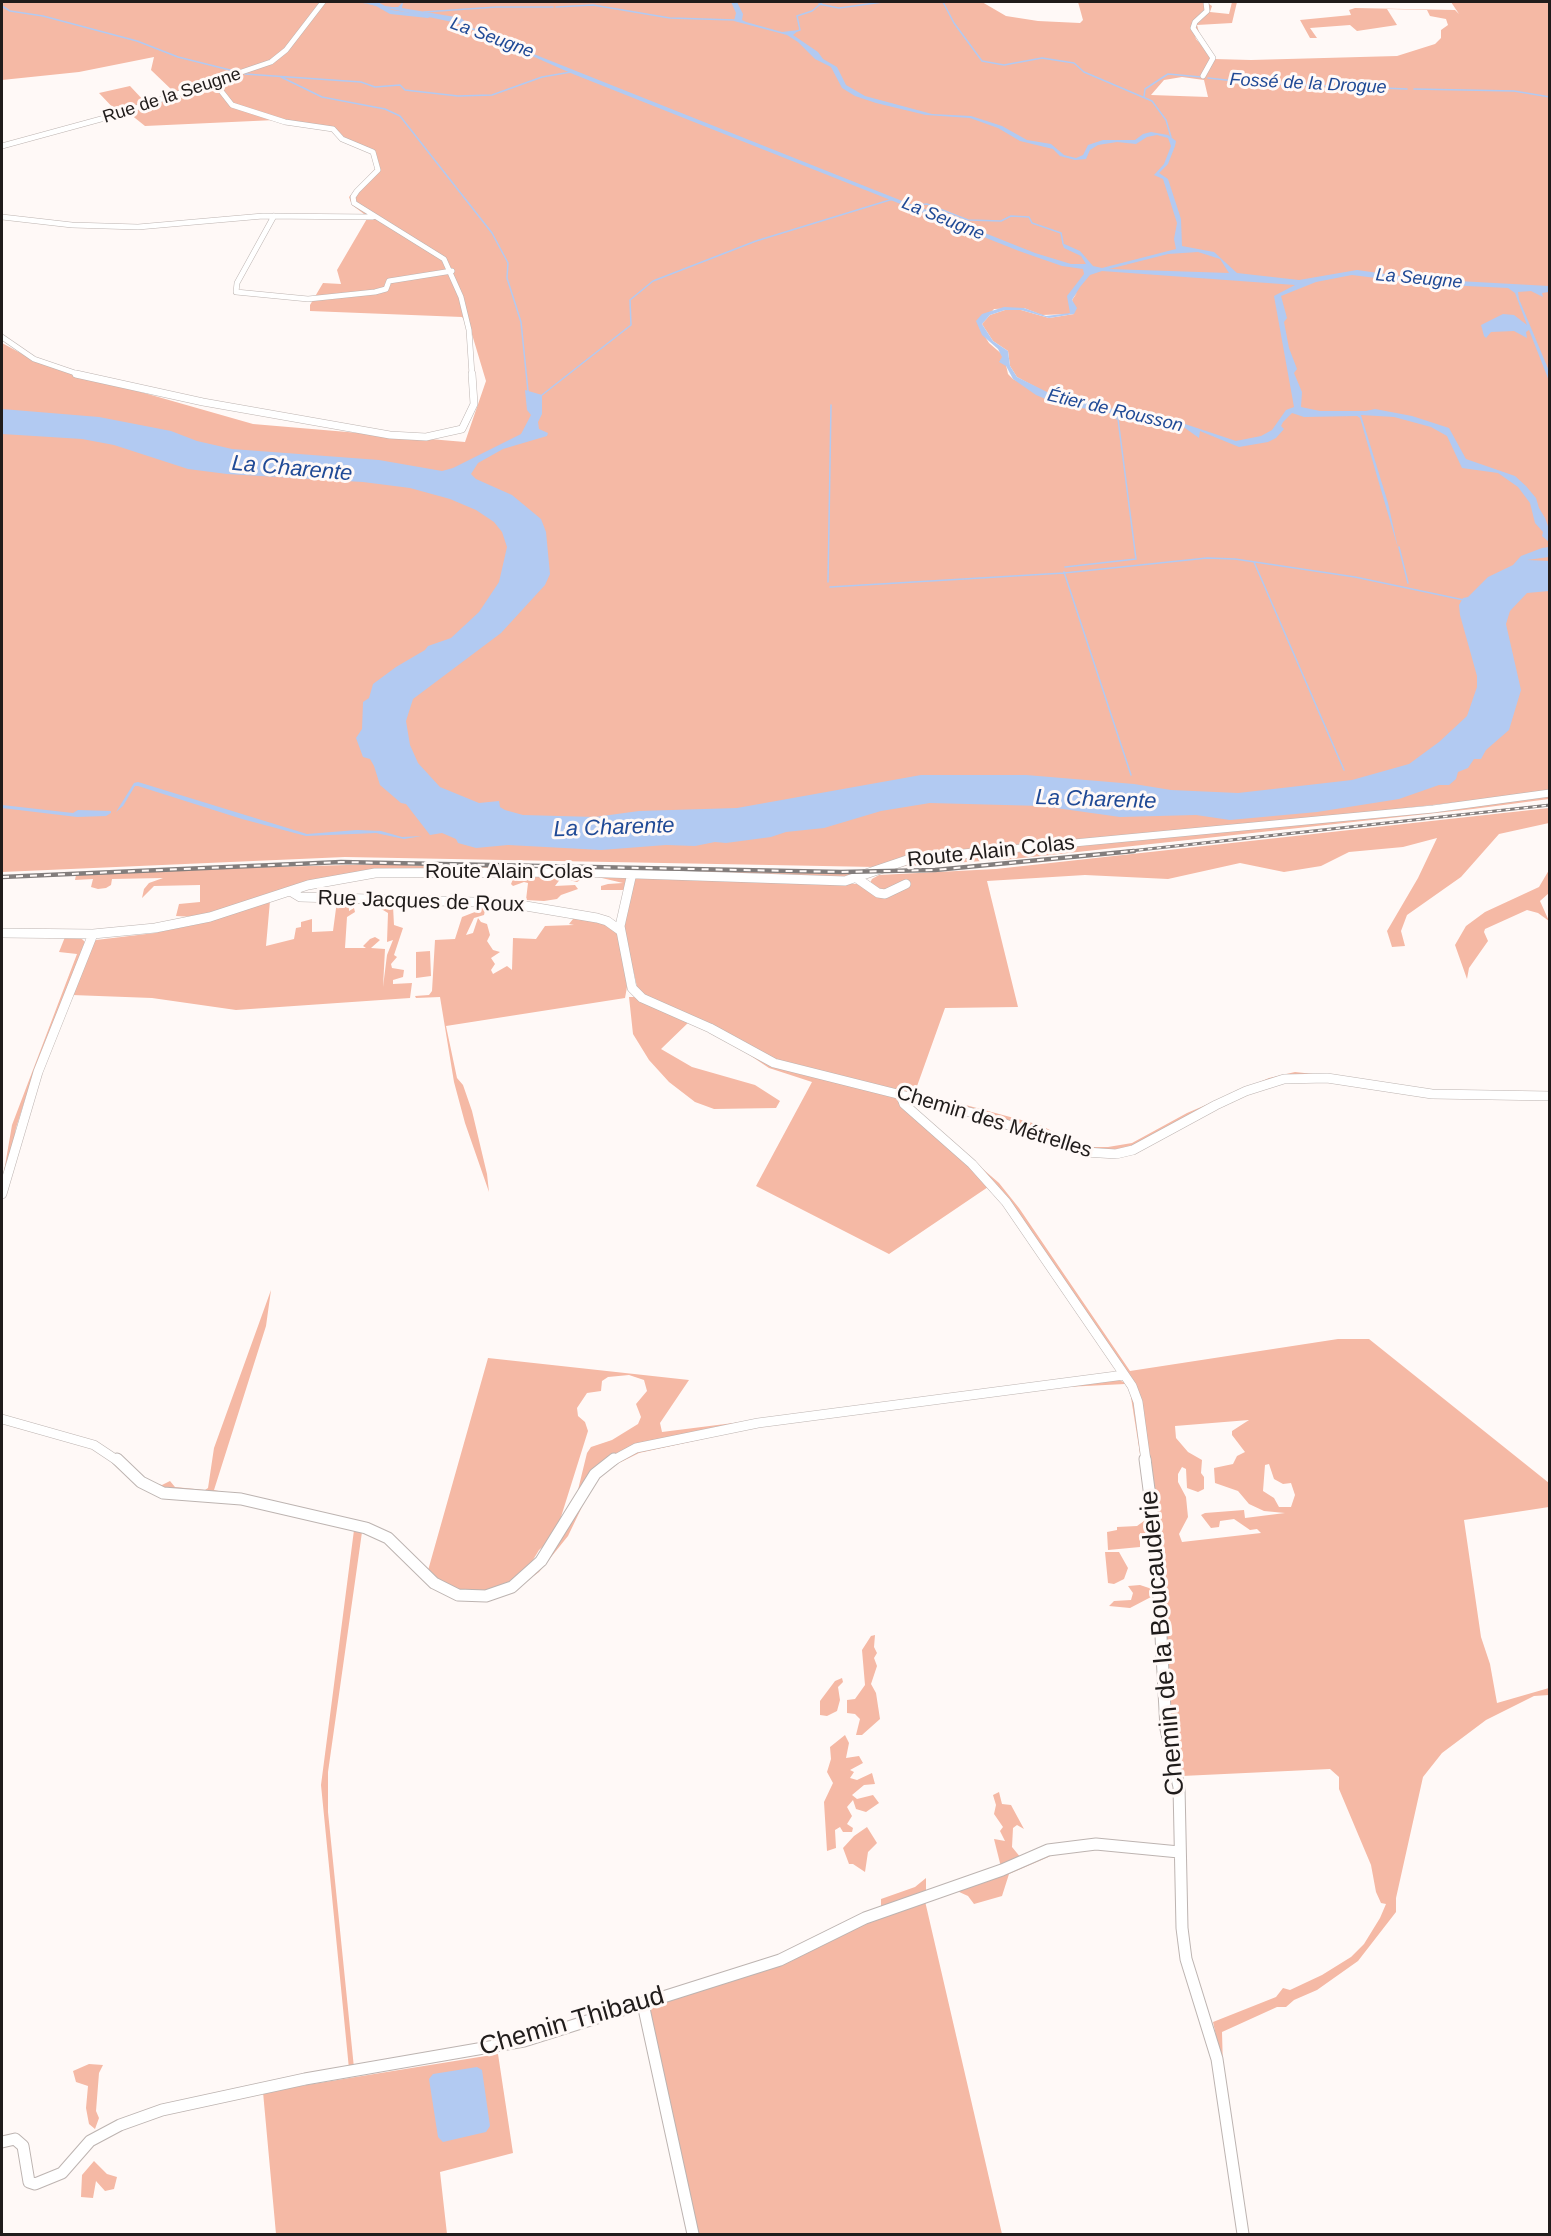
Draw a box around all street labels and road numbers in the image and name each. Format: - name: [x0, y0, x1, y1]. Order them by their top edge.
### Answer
- street label: Rue de la Seugne: [100, 63, 244, 129]
- street label: Route Alain Colas: [906, 831, 1076, 873]
- street label: Route Alain Colas: [425, 859, 593, 885]
- street label: Rue Jacques de Roux: [317, 886, 525, 918]
- street label: Chemin des Métrelles: [893, 1080, 1095, 1164]
- street label: Chemin de la Boucauderie: [1134, 1489, 1192, 1797]
- street label: Chemin Thibaud: [476, 1981, 668, 2063]

